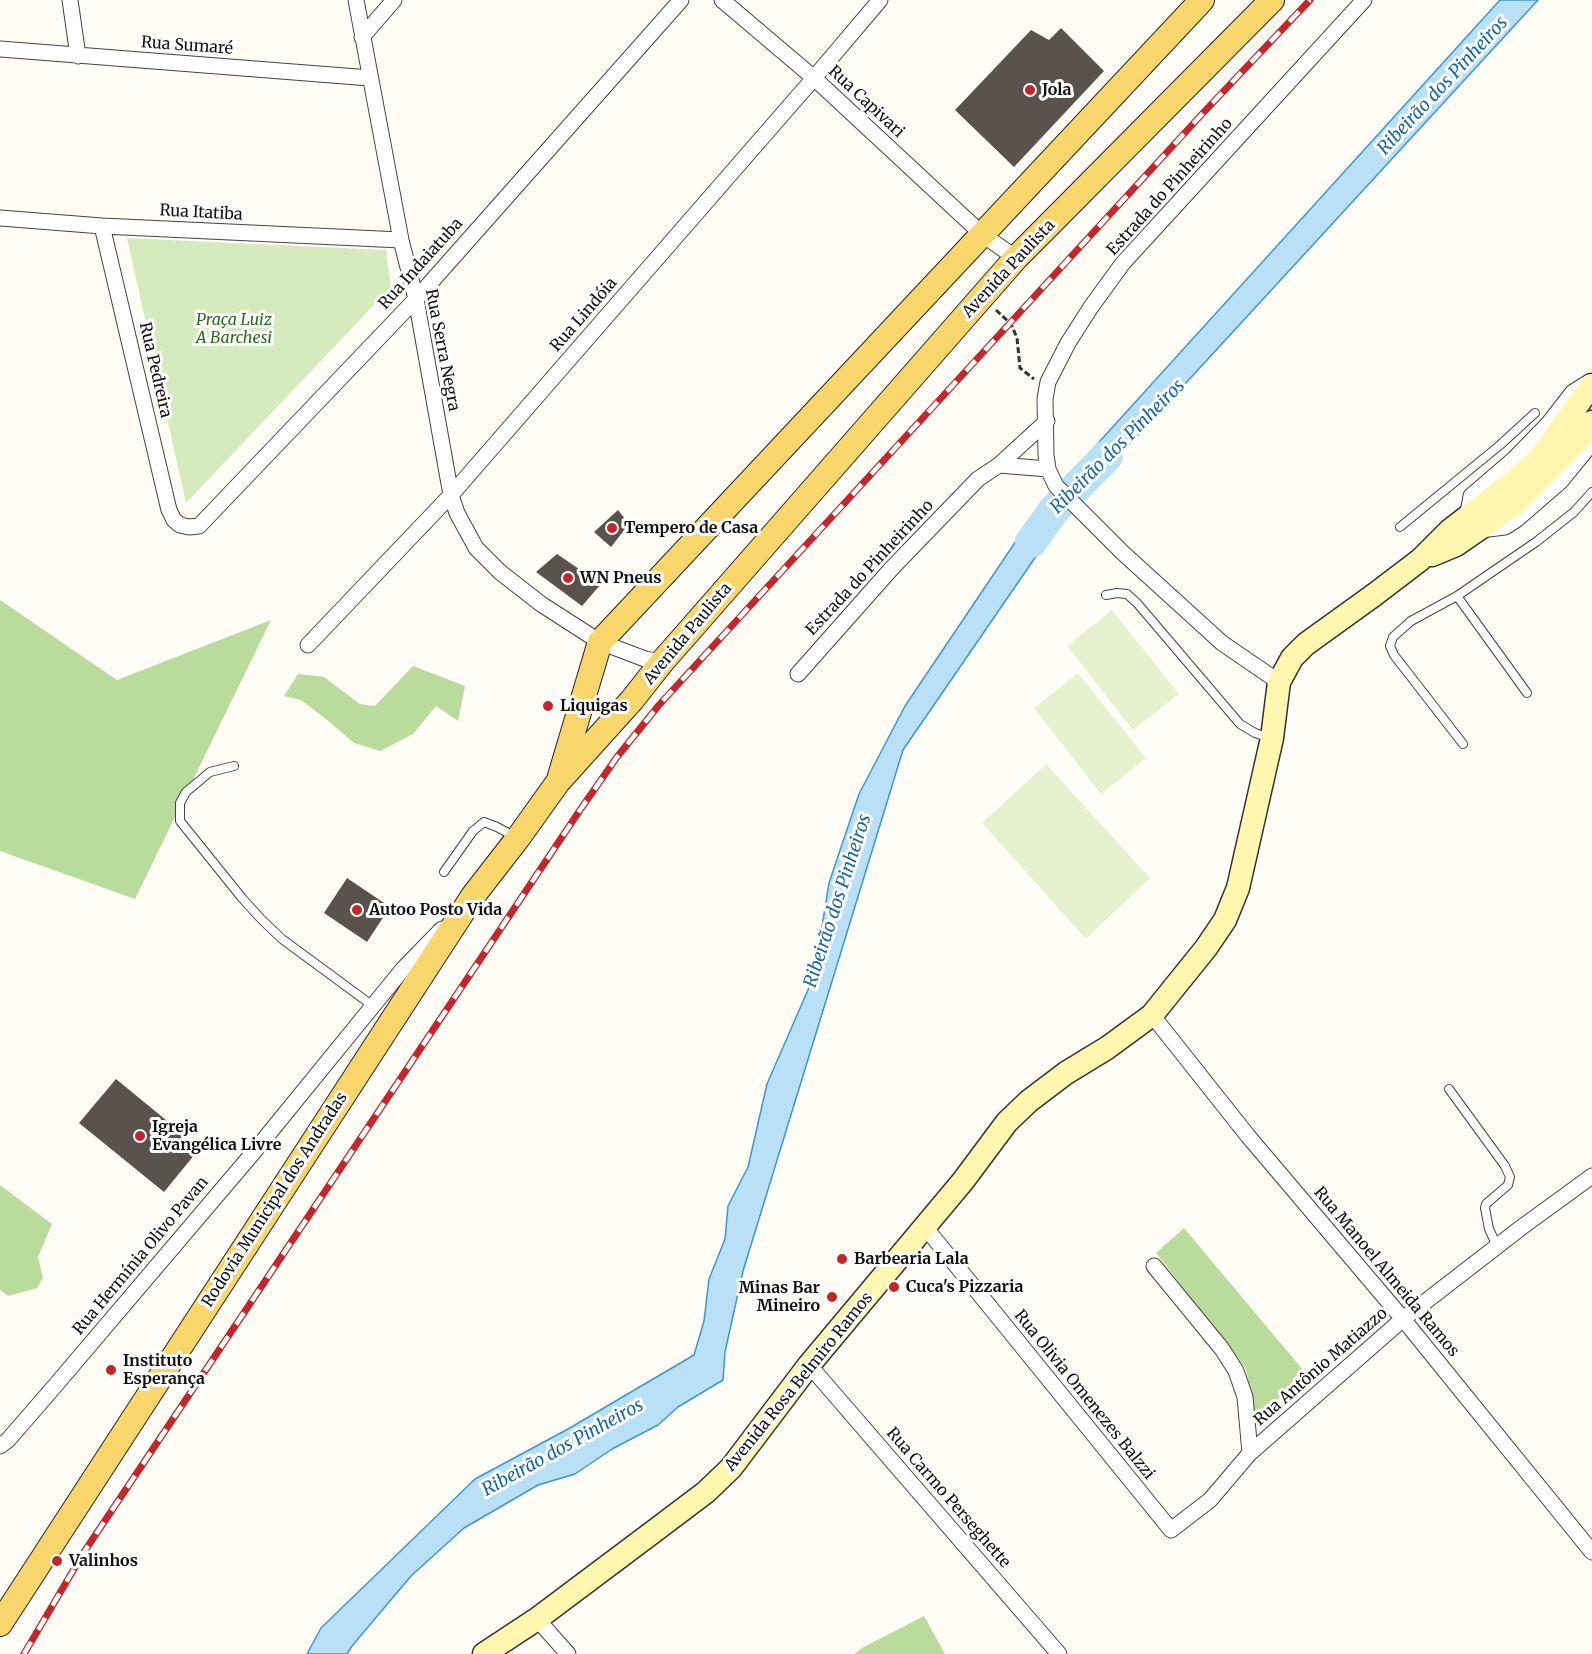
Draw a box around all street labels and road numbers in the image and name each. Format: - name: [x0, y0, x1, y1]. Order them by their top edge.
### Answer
- street label: Rua Sumaré: [140, 33, 234, 59]
- street label: Rua Capivari: [824, 62, 908, 142]
- street label: Estrada do Pinheirinho: [1103, 114, 1237, 260]
- street label: Rua Itatiba: [159, 201, 243, 225]
- street label: Rua Indaiatuba: [375, 214, 467, 314]
- street label: Avenida Paulista: [959, 216, 1059, 322]
- street label: Rua Lindóia: [547, 274, 621, 356]
- street label: Rua Serra Negra: [421, 287, 463, 413]
- street label: Rua Pedreira: [135, 320, 175, 420]
- street label: Estrada do Pinheirinho: [802, 496, 938, 640]
- street label: Avenida Paulista: [640, 579, 736, 689]
- street label: Rodovia Municipal dos Andradas: [198, 1089, 352, 1311]
- street label: Rua Hermínia Olivo Pavan: [69, 1173, 213, 1339]
- street label: Rua Manoel Almeida Ramos: [1309, 1183, 1463, 1361]
- street label: Avenida Rosa Belmiro Ramos: [721, 1289, 877, 1475]
- street label: Rua Antônio Matiazzo: [1250, 1304, 1392, 1430]
- street label: Rua Olivia Omenezes Balzzi: [1010, 1306, 1158, 1484]
- street label: Rua Carmo Perseghette: [882, 1424, 1014, 1572]

